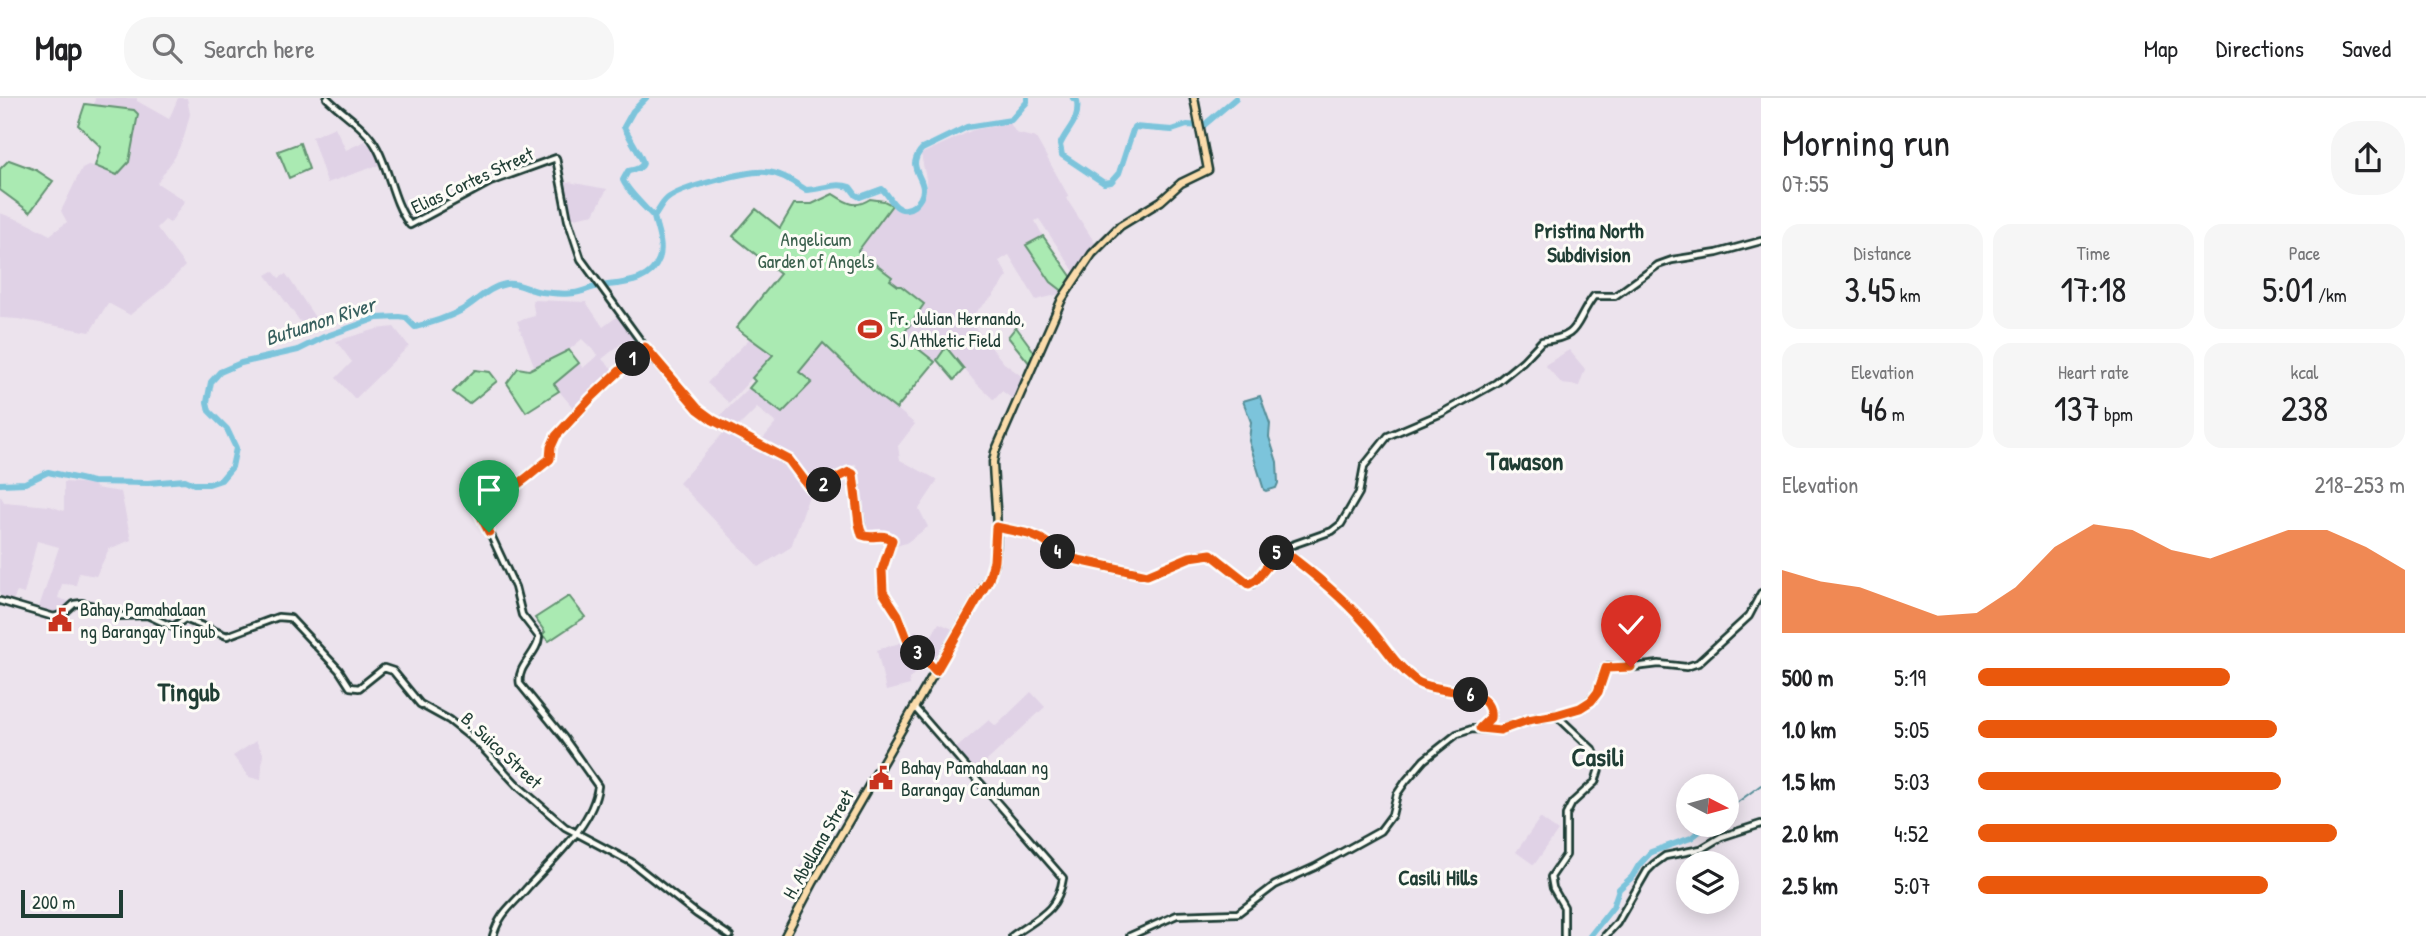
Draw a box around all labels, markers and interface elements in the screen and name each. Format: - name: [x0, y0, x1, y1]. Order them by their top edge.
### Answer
- search box: [124, 17, 614, 80]
- text: Map: [35, 26, 82, 70]
- icon: search: [148, 29, 186, 67]
- text: Search here: [204, 31, 315, 66]
- text: Map: [2144, 32, 2178, 64]
- text: Directions: [2216, 32, 2304, 64]
- text: Saved: [2342, 32, 2391, 64]
- text: Morning run: [1782, 116, 1950, 168]
- button: share: [2331, 121, 2405, 195]
- street label: Elias Cortes Street: [407, 140, 538, 220]
- text: 07:55: [1782, 168, 1828, 199]
- district label: Pristina North Subdivision: [1534, 216, 1644, 269]
- park label: Angelicum Garden of Angels: [758, 226, 874, 274]
- text: Distance: [1853, 240, 1912, 266]
- text: Time: [2077, 240, 2110, 266]
- text: Pace: [2289, 240, 2320, 266]
- text: 3.45: [1844, 266, 1895, 313]
- text: 17:18: [2060, 266, 2127, 313]
- text: 5:01: [2262, 266, 2314, 313]
- text: km: [1895, 282, 1921, 308]
- text: /km: [2314, 282, 2347, 308]
- water label: Butuanon River: [261, 289, 382, 352]
- place label: Fr. Julian Hernando, SJ Athletic Field: [889, 305, 1025, 353]
- sports icon: Fr. Julian Hernando, SJ Athletic Field: [856, 315, 884, 343]
- pin: 1: [616, 342, 650, 376]
- text: 1: [629, 345, 636, 371]
- text: Elevation: [1851, 359, 1914, 385]
- text: Heart rate: [2058, 359, 2129, 385]
- text: kcal: [2291, 359, 2318, 385]
- text: 46: [1860, 385, 1887, 432]
- text: 137: [2054, 385, 2100, 432]
- text: 238: [2281, 385, 2328, 432]
- text: m: [1887, 401, 1905, 427]
- text: bpm: [2100, 401, 2133, 427]
- district label: Tawason: [1486, 443, 1563, 478]
- pin: [459, 460, 519, 532]
- pin: 2: [806, 468, 842, 502]
- text: Elevation: [1782, 469, 1858, 500]
- text: 218–253 m: [2315, 469, 2405, 500]
- icon: arrive: [470, 471, 508, 509]
- text: 2: [819, 471, 828, 497]
- pin: 4: [1040, 534, 1076, 570]
- pin: 5: [1260, 536, 1294, 570]
- text: 4: [1054, 538, 1061, 564]
- text: 5: [1272, 539, 1281, 565]
- pin: [1601, 595, 1661, 667]
- place label: Bahay Pamahalaan ng Barangay Tingub: [80, 596, 216, 644]
- public building icon: Bahay Pamahalaan ng Barangay Tingub: [46, 606, 74, 634]
- icon: check: [1612, 606, 1650, 644]
- pin: 3: [900, 636, 936, 670]
- text: 3: [913, 639, 922, 665]
- text: 500 m: [1782, 662, 1833, 693]
- text: 5:19: [1894, 662, 1926, 693]
- district label: Tingub: [157, 674, 220, 710]
- pin: 6: [1454, 678, 1488, 712]
- text: 6: [1467, 681, 1474, 707]
- street label: B. Suico Street: [456, 706, 549, 795]
- text: 1.0 km: [1782, 714, 1836, 745]
- text: 5:05: [1894, 714, 1929, 745]
- district label: Casili: [1571, 739, 1625, 774]
- place label: Bahay Pamahalaan ng Barangay Canduman: [901, 754, 1048, 802]
- public building icon: Bahay Pamahalaan ng Barangay Canduman: [867, 764, 895, 792]
- text: 1.5 km: [1782, 766, 1835, 797]
- text: 5:03: [1894, 766, 1930, 797]
- north arrow: [1676, 774, 1740, 836]
- map controls: [1676, 774, 1739, 914]
- street label: H. Abellana Street: [776, 784, 860, 903]
- text: 2.0 km: [1782, 818, 1838, 849]
- text: 4:52: [1894, 818, 1928, 849]
- button: layers: [1676, 851, 1739, 914]
- district label: Casili Hills: [1398, 863, 1478, 892]
- text: 2.5 km: [1782, 870, 1838, 901]
- text: 5:07: [1894, 870, 1931, 901]
- scale bar: [21, 887, 122, 919]
- text: 200 m: [32, 889, 75, 915]

